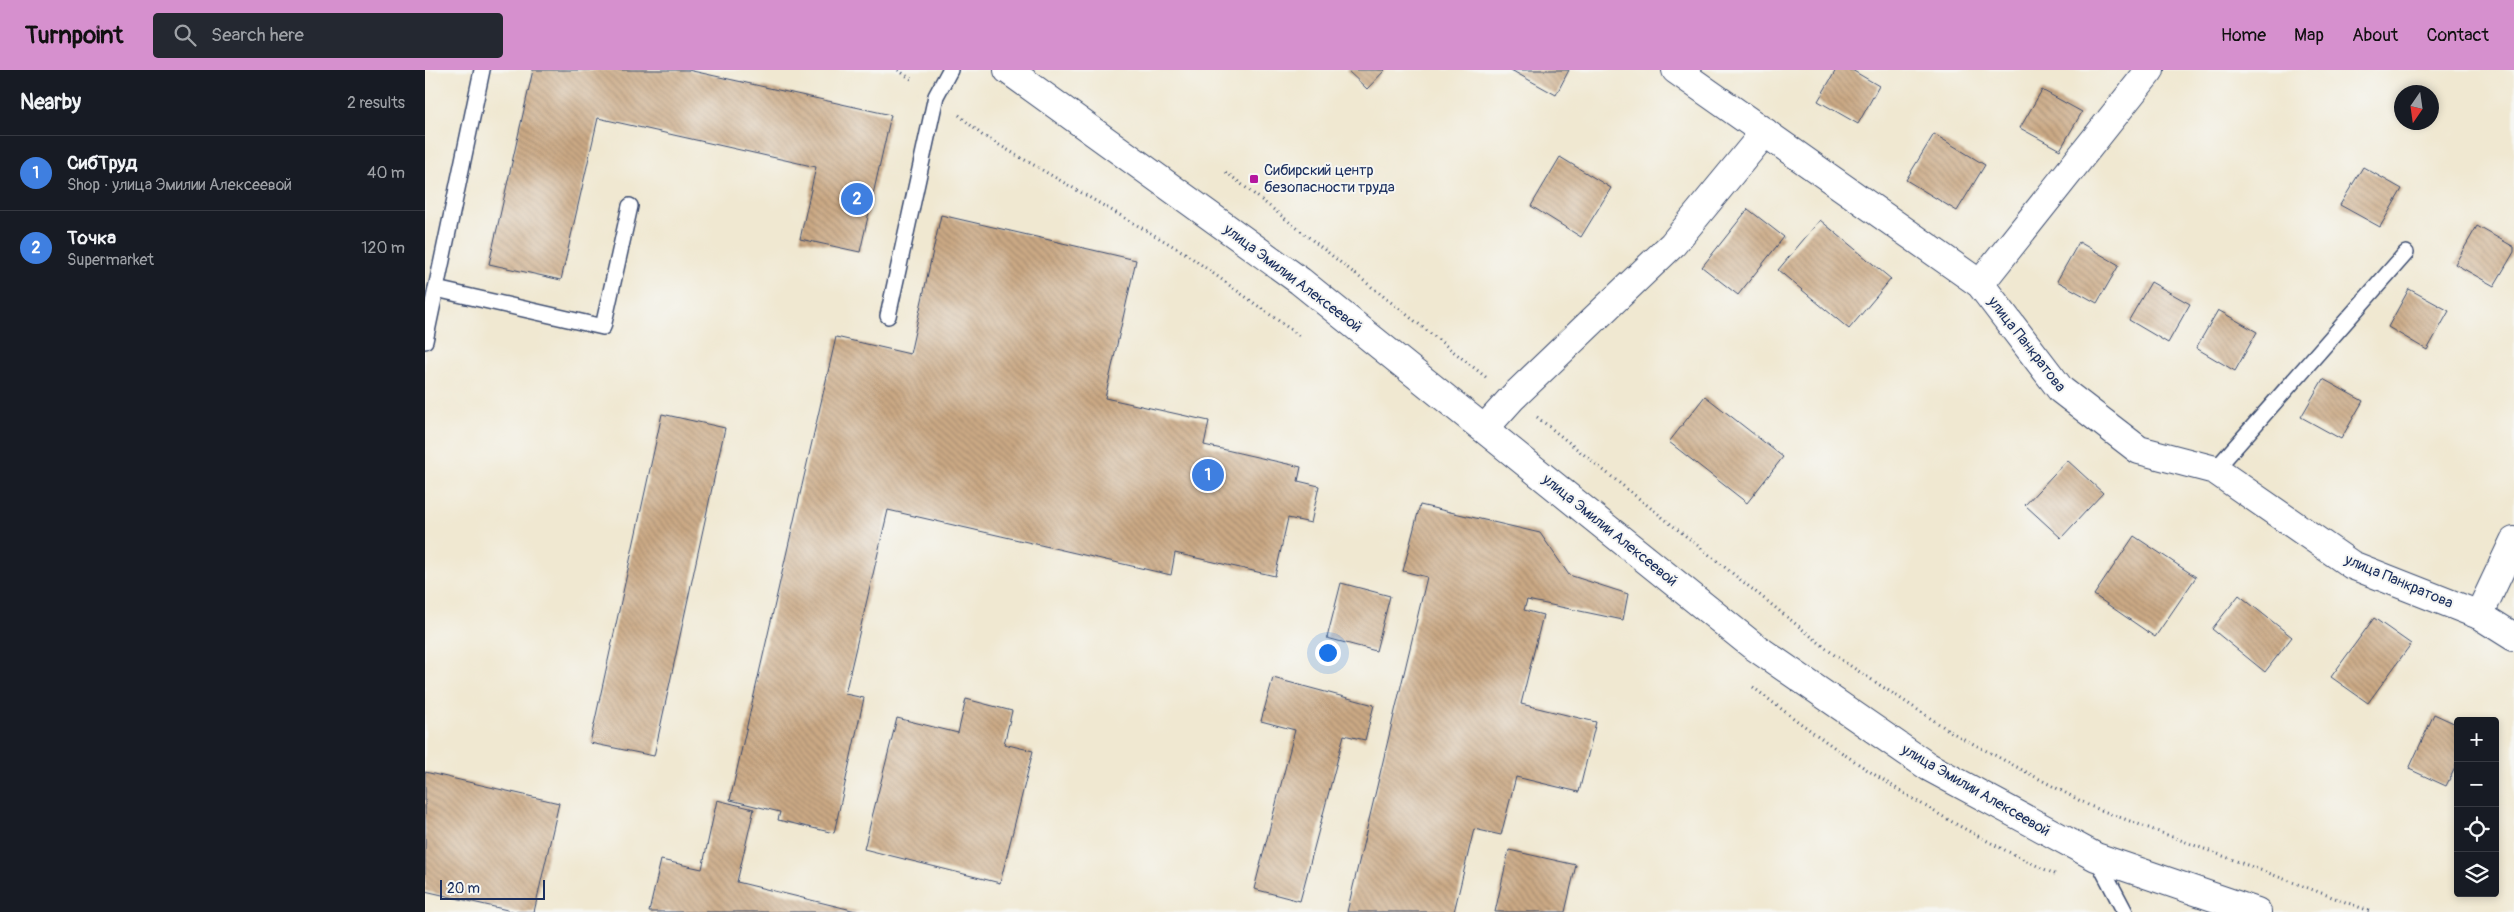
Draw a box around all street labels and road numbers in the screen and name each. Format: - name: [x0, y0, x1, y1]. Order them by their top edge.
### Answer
- street label: улица Эмилии Алексеевой: [1219, 220, 1366, 337]
- street label: улица Панкратова: [1983, 292, 2070, 396]
- street label: улица Эмилии Алексеевой: [1537, 469, 1681, 591]
- street label: улица Панкратова: [2341, 550, 2456, 613]
- street label: улица Эмилии Алексеевой: [1897, 740, 2053, 841]

